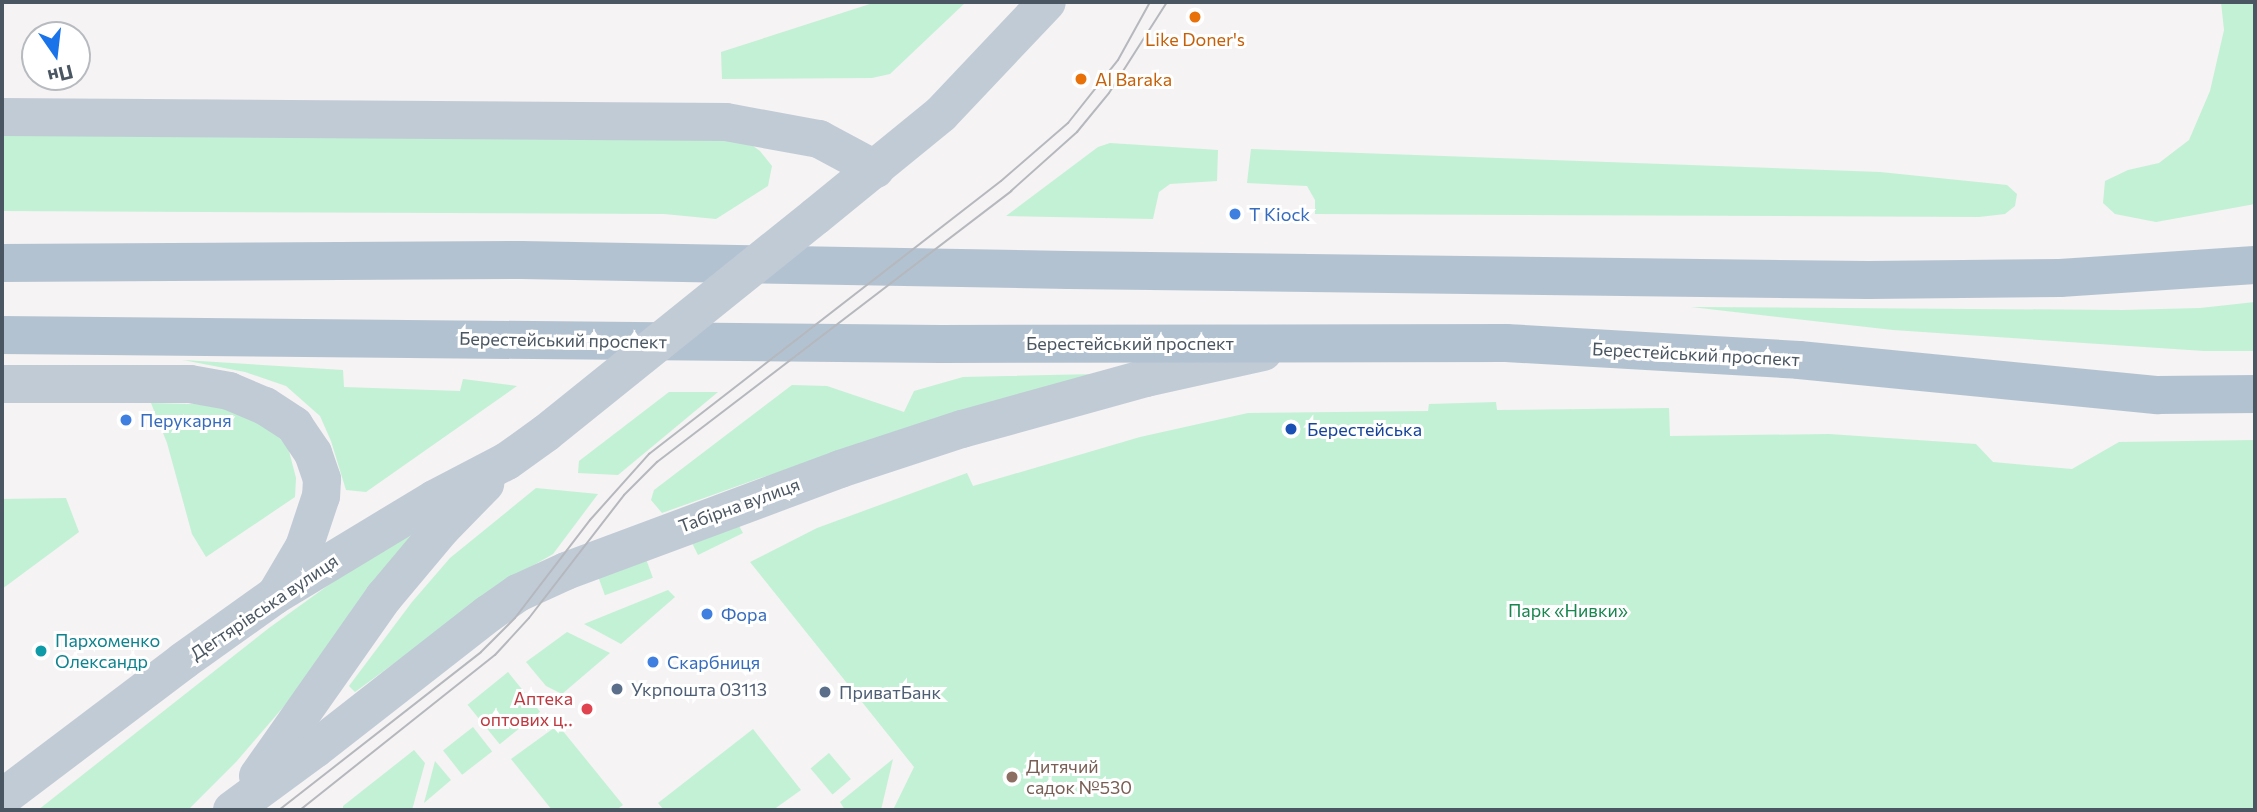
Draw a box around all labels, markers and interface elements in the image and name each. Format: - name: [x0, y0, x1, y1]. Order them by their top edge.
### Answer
- marker: Like Doner's: [1187, 9, 1203, 25]
- north arrow: [21, 21, 91, 91]
- place label: Like Doner's: [1145, 28, 1245, 50]
- text: Пн: [46, 61, 76, 89]
- place label: Al Baraka: [1095, 68, 1172, 90]
- marker: Al Baraka: [1073, 71, 1089, 87]
- place label: T Kiock: [1249, 203, 1310, 225]
- marker: T Kiock: [1227, 206, 1243, 222]
- street label: Берестейський проспект: [459, 327, 667, 353]
- street label: Берестейський проспект: [1026, 332, 1234, 354]
- street label: Берестейський проспект: [1592, 338, 1800, 370]
- place label: Перукарня: [140, 409, 232, 431]
- marker: Перукарня: [118, 412, 134, 428]
- place label: Берестейська: [1307, 418, 1422, 440]
- marker: Берестейська: [1281, 419, 1301, 439]
- street label: Табірна вулиця: [676, 473, 802, 537]
- street label: Дегтярівська вулиця: [186, 550, 342, 664]
- park label: Парк «Нивки»: [1508, 599, 1628, 621]
- place label: Фора: [721, 603, 767, 625]
- marker: Фора: [699, 606, 715, 622]
- place label: Пархоменко Олександр: [55, 630, 160, 672]
- marker: Пархоменко Олександр: [33, 643, 49, 659]
- place label: Скарбниця: [667, 651, 760, 673]
- marker: Скарбниця: [645, 654, 661, 670]
- place label: Укрпошта 03113: [631, 678, 767, 700]
- marker: Укрпошта 03113: [609, 681, 625, 697]
- place label: ПриватБанк: [839, 681, 941, 703]
- marker: ПриватБанк: [817, 684, 833, 700]
- place label: Аптека оптових ц‥: [480, 688, 573, 730]
- marker: Аптека оптових ц‥: [579, 701, 595, 717]
- place label: Дитячий садок №530: [1026, 756, 1132, 798]
- marker: Дитячий садок №530: [1004, 769, 1020, 785]

